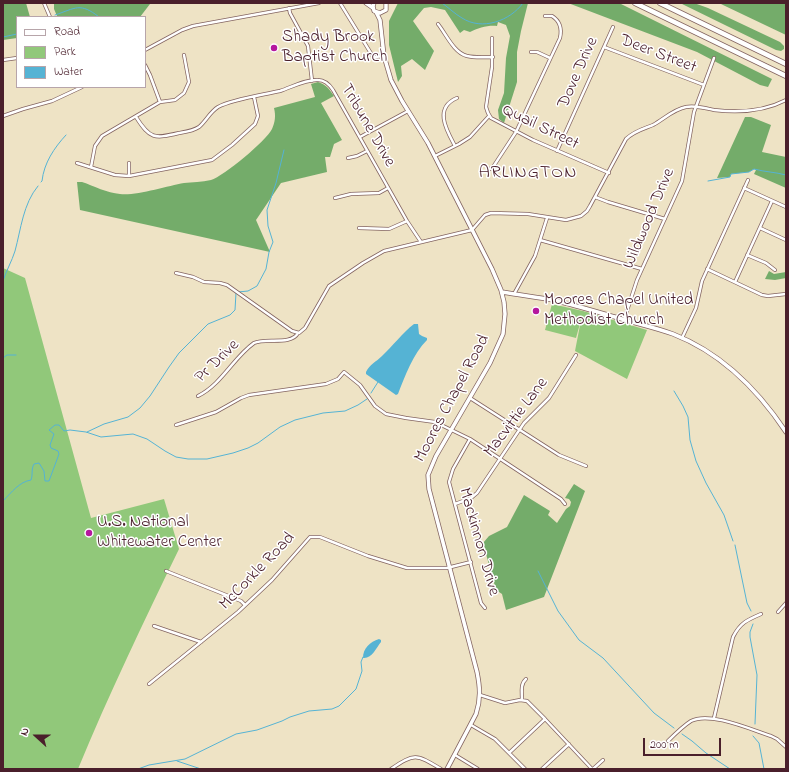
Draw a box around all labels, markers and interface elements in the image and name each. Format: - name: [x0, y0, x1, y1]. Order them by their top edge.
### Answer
- legend: [16, 16, 146, 88]
- text: Road: [54, 23, 80, 41]
- place label: Shady Brook Baptist Church: [282, 28, 387, 68]
- street label: Deer Street: [617, 31, 699, 79]
- street label: Dove Drive: [554, 34, 604, 112]
- text: Park: [54, 43, 76, 61]
- marker: Shady Brook Baptist Church: [269, 43, 279, 53]
- text: Water: [54, 63, 83, 81]
- street label: Tribune Drive: [335, 81, 399, 171]
- street label: Quail Street: [498, 101, 582, 155]
- district label: ARLINGTON: [479, 163, 577, 185]
- street label: Wildwood Drive: [620, 166, 680, 272]
- place label: Moores Chapel United Methodist Church: [544, 291, 693, 331]
- marker: Moores Chapel United Methodist Church: [531, 306, 541, 316]
- street label: Moores Chapel Road: [411, 332, 495, 466]
- street label: Pr Drive: [192, 336, 244, 388]
- street label: Macvittie Lane: [480, 374, 554, 462]
- street label: Mackinnon Drive: [453, 486, 503, 598]
- place label: U.S. National Whitewater Center: [97, 513, 222, 553]
- marker: U.S. National Whitewater Center: [84, 528, 94, 538]
- street label: McCorkle Road: [216, 529, 300, 615]
- north arrow: [16, 716, 56, 756]
- text: N: [16, 725, 34, 738]
- scale bar: [645, 730, 723, 756]
- text: 200 m: [650, 736, 679, 754]

